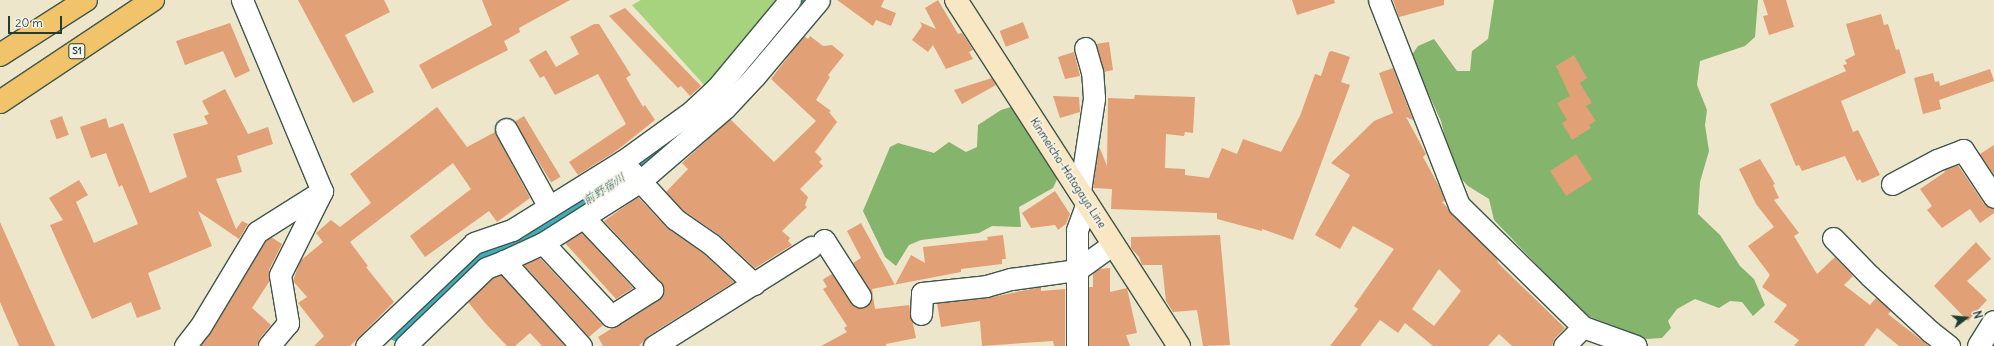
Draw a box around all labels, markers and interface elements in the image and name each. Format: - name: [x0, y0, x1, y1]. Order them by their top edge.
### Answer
- scale bar: [10, 8, 64, 34]
- text: 20 m: [15, 15, 43, 30]
- road number: S1: [68, 43, 86, 59]
- street label: Kinmeicho-Hatogaya Line: [1027, 115, 1109, 231]
- water label: 前野宿川: [580, 170, 628, 208]
- north arrow: [1946, 298, 1986, 338]
- text: N: [1970, 309, 1985, 320]

